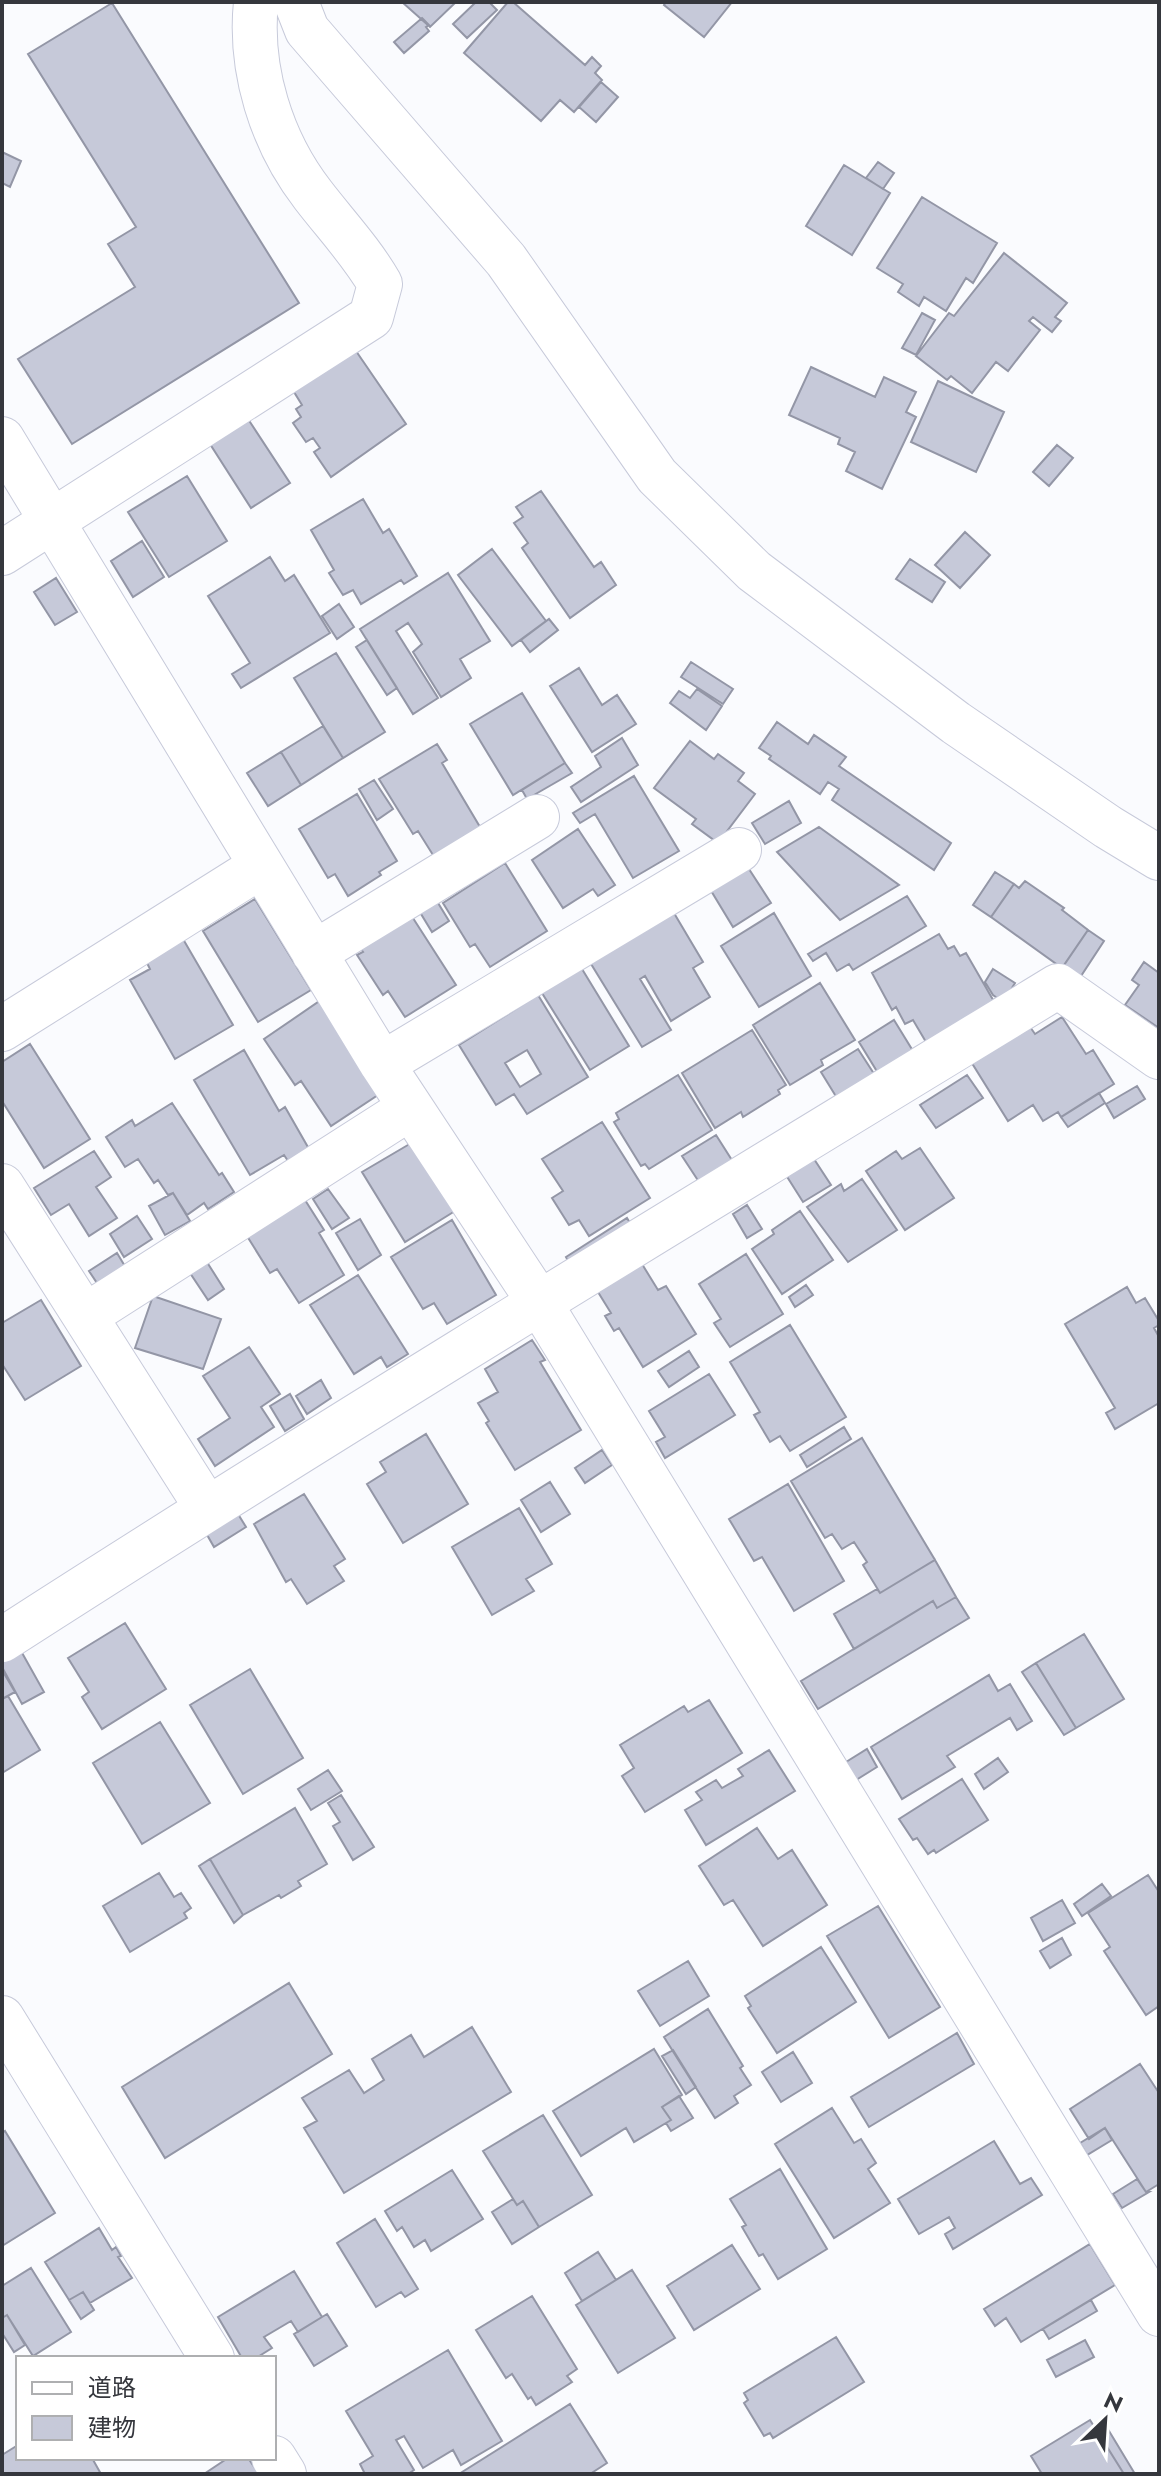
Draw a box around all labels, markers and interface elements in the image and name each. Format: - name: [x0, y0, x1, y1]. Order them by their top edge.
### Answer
- legend: [16, 2356, 276, 2460]
- text: 道路: [88, 2370, 136, 2405]
- north arrow: [1065, 2380, 1145, 2460]
- text: N: [1099, 2384, 1128, 2420]
- text: 建物: [88, 2410, 136, 2445]

